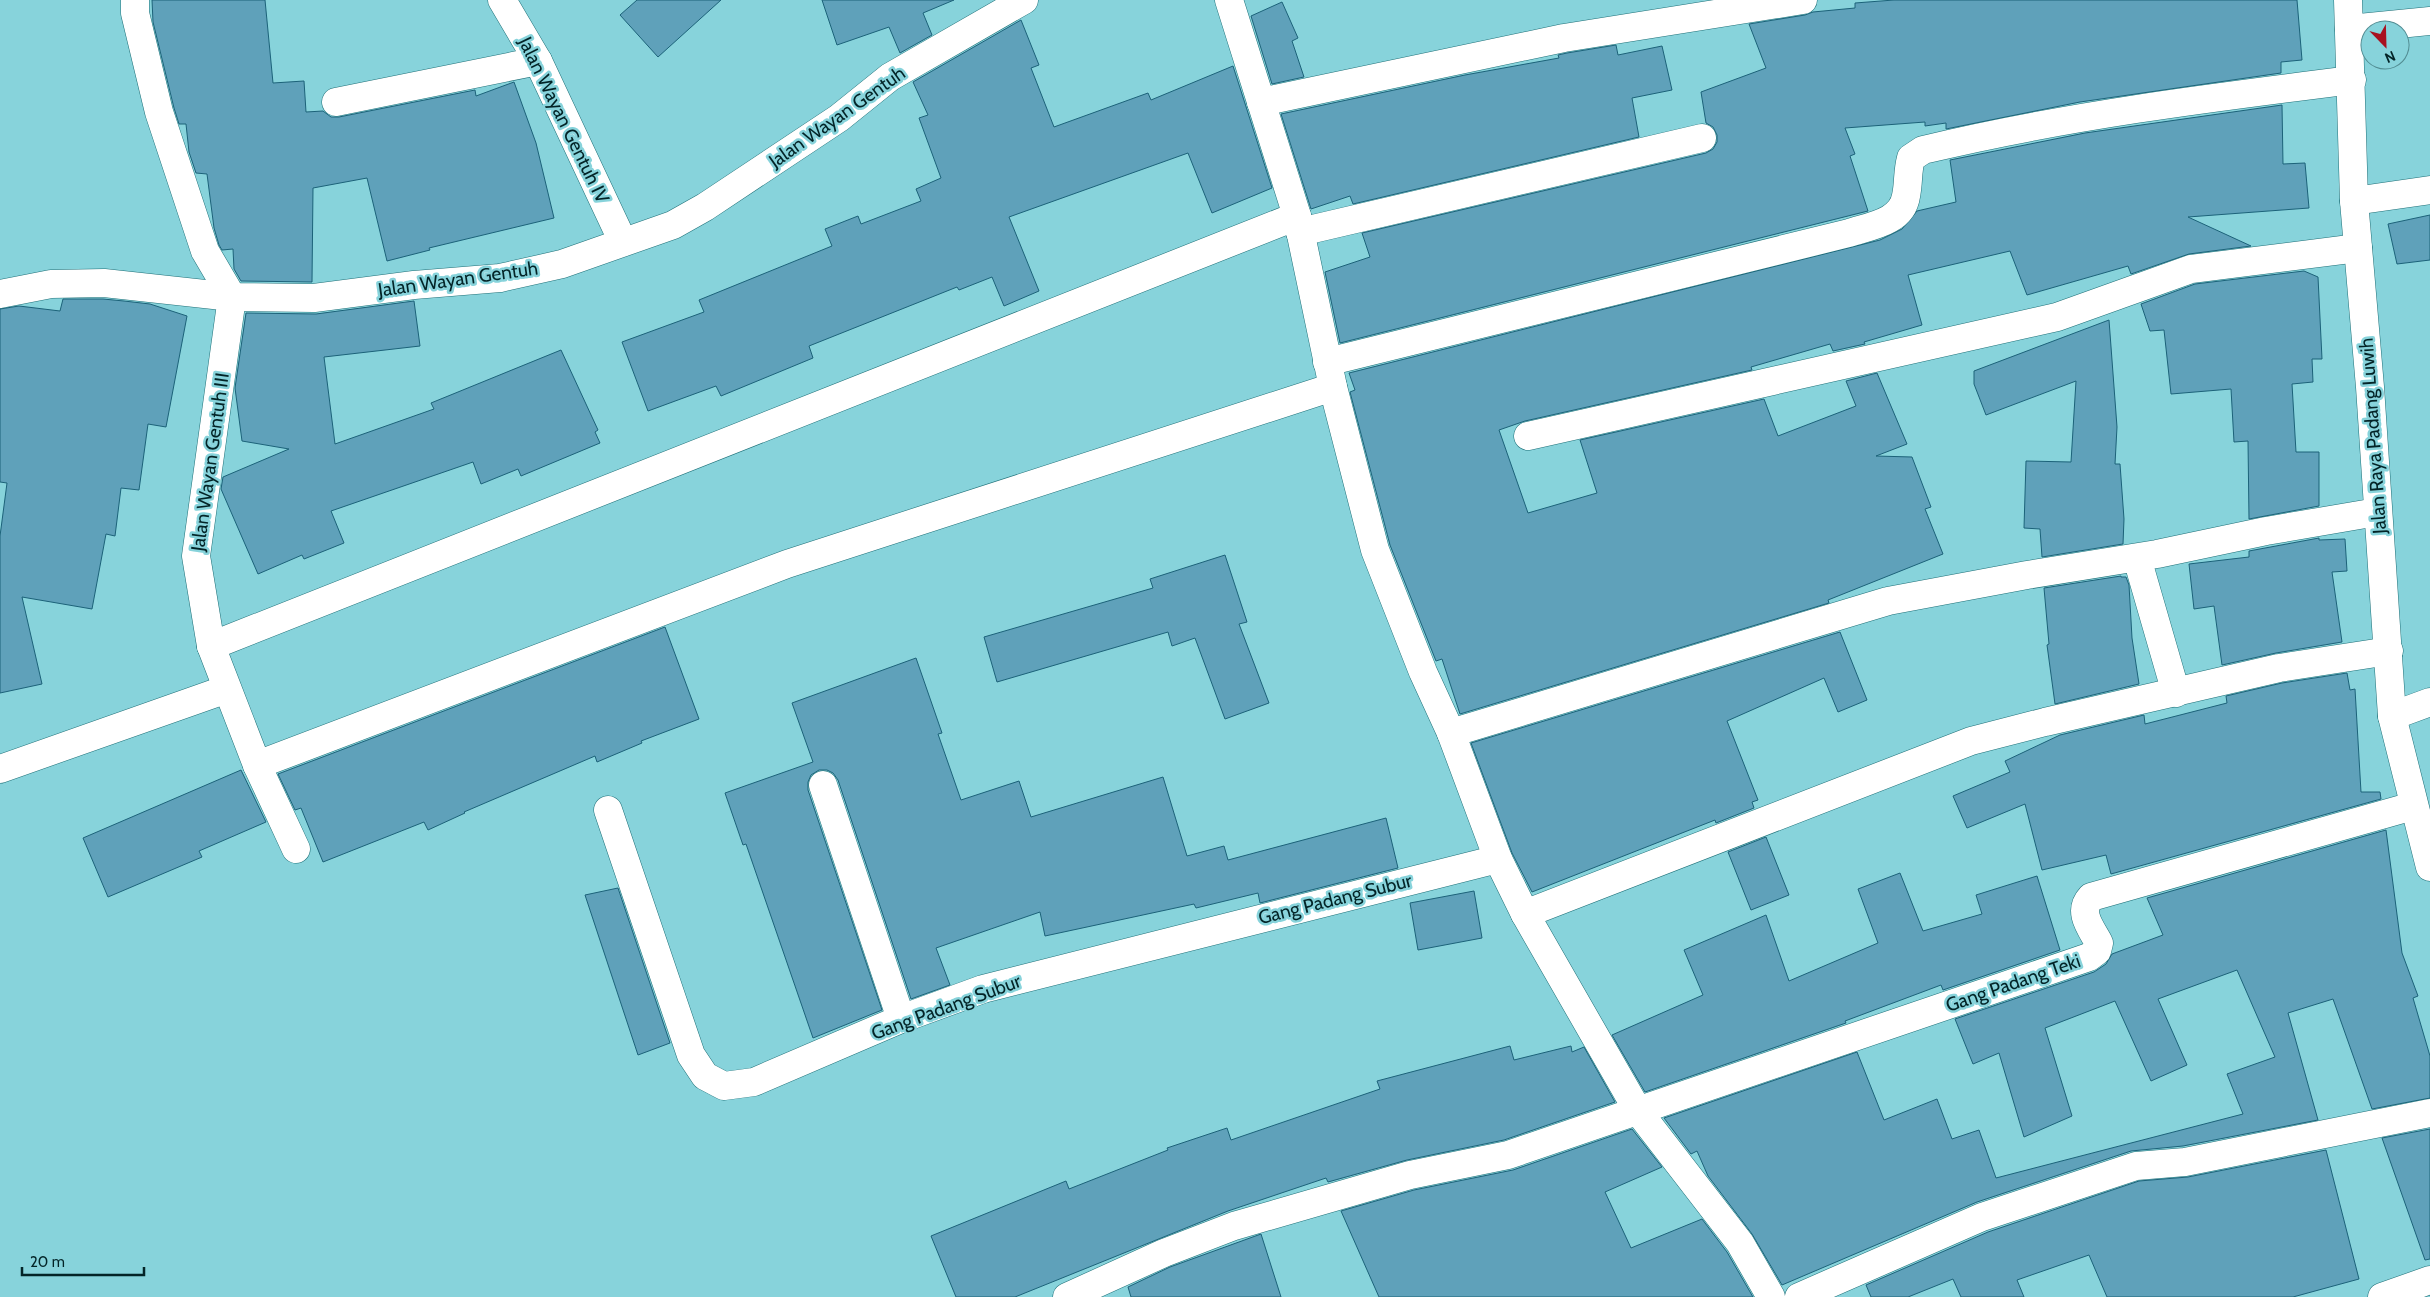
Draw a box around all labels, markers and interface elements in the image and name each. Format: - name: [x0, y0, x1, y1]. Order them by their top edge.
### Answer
- north arrow: [2360, 20, 2410, 70]
- street label: Jalan Wayan Gentuh IV: [513, 32, 614, 207]
- text: N: [2382, 47, 2398, 67]
- street label: Jalan Wayan Gentuh: [764, 61, 910, 173]
- street label: Jalan Wayan Gentuh: [376, 256, 539, 302]
- street label: Jalan Raya Padang Luwih: [2355, 337, 2391, 536]
- street label: Jalan Wayan Gentuh III: [186, 371, 234, 554]
- street label: Gang Padang Subur: [1256, 869, 1414, 929]
- street label: Gang Padang Teki: [1943, 949, 2083, 1017]
- street label: Gang Padang Subur: [868, 969, 1024, 1045]
- scale bar: [22, 1244, 145, 1276]
- text: 20 m: [30, 1253, 65, 1271]

